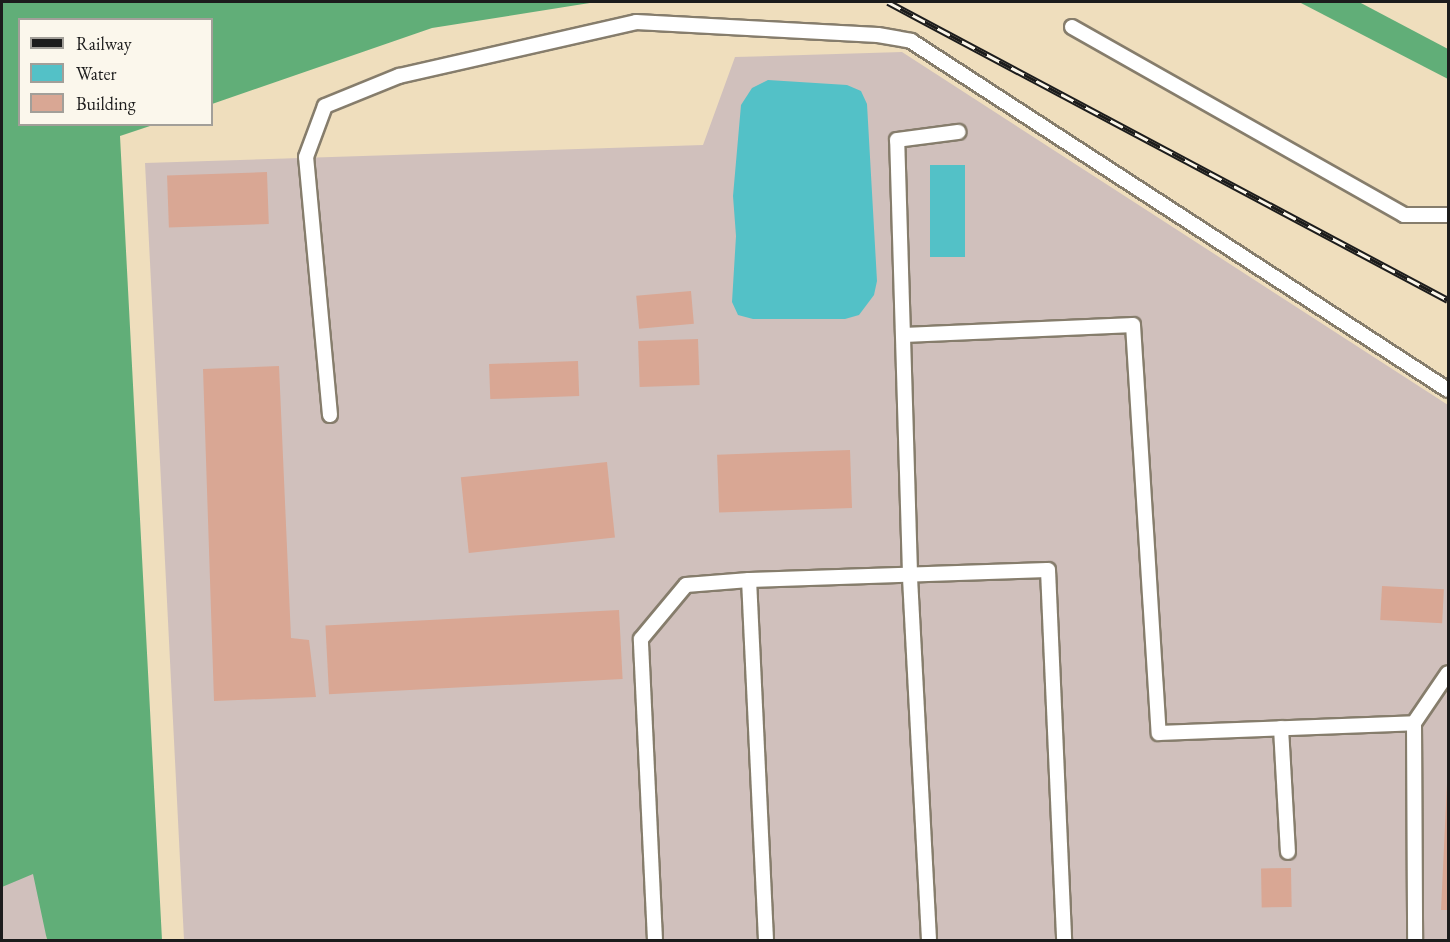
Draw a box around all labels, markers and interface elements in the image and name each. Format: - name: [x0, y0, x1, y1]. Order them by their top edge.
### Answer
- legend: [18, 18, 213, 126]
- text: Railway: [76, 32, 132, 55]
- text: Water: [76, 62, 117, 85]
- text: Building: [76, 92, 136, 115]

